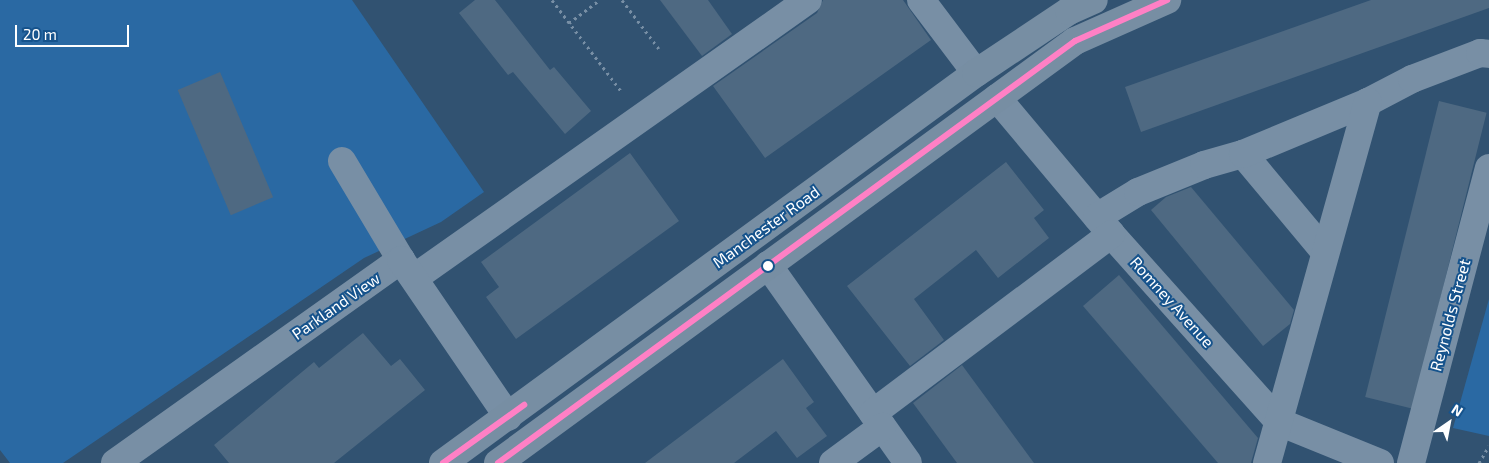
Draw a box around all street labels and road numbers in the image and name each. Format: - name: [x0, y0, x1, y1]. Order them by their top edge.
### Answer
- street label: Manchester Road: [709, 182, 823, 272]
- street label: Romney Avenue: [1126, 252, 1218, 352]
- street label: Reynolds Street: [1426, 257, 1474, 373]
- street label: Parkland View: [288, 268, 384, 344]

